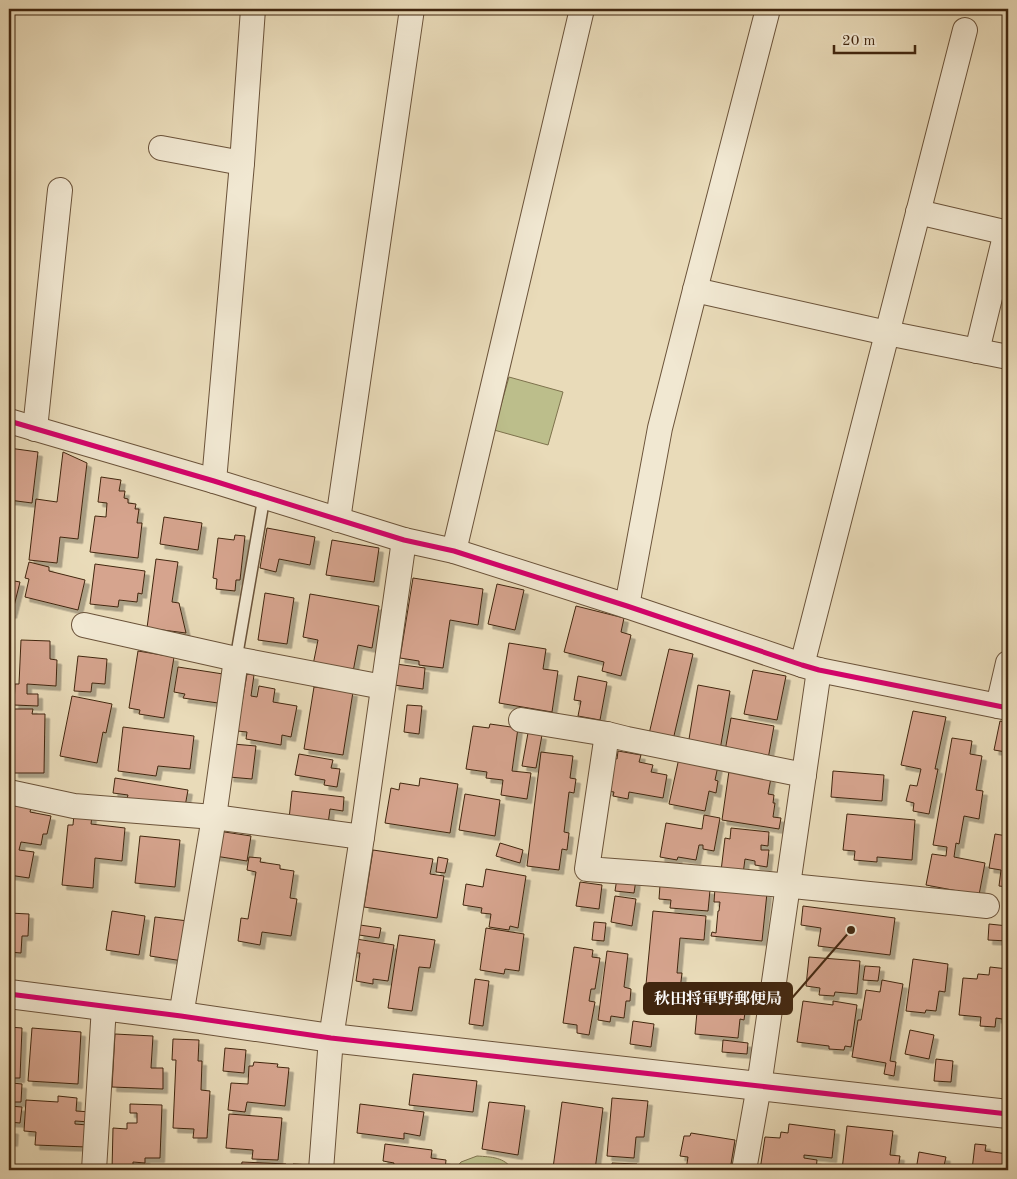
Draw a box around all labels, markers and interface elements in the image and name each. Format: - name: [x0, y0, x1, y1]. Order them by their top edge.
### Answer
- scale bar: [834, 22, 916, 54]
- text: 20 m: [842, 34, 876, 49]
- callout: 秋田将軍野郵便局: [644, 983, 792, 1014]
- text: 秋田将軍野郵便局: [654, 990, 782, 1008]

